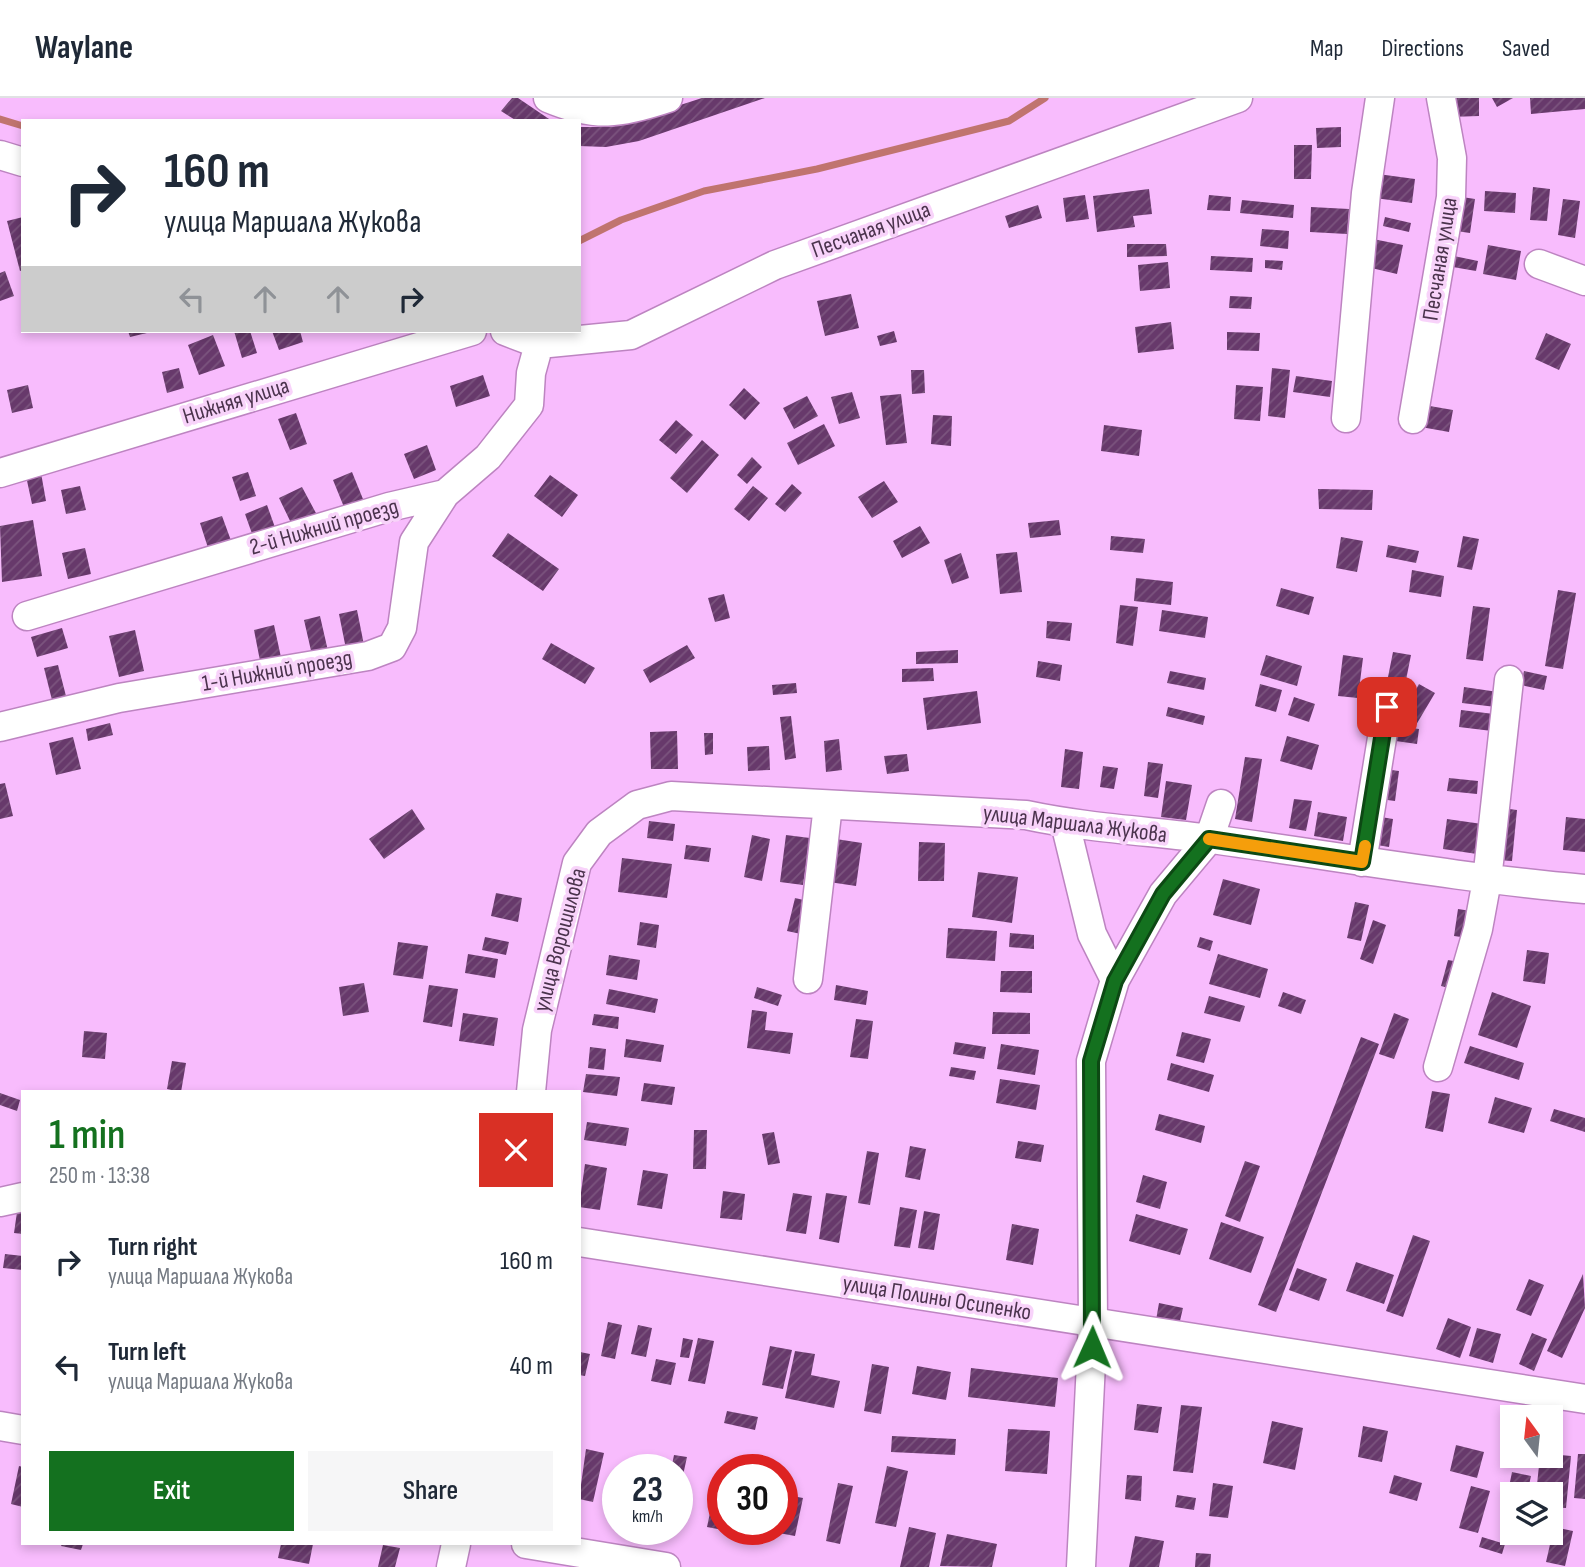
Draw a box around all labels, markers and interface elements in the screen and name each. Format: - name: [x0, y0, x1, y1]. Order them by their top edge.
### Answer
- text: Waylane: [35, 28, 133, 68]
- text: Map: [1310, 34, 1343, 63]
- text: Directions: [1381, 34, 1464, 63]
- text: Saved: [1502, 34, 1550, 63]
- text: 160 m: [164, 143, 270, 202]
- icon: right: [49, 147, 140, 238]
- street label: Песчаная улица: [1416, 195, 1464, 323]
- street label: Песчаная улица: [808, 196, 934, 264]
- text: улица Маршала Жукова: [164, 203, 422, 242]
- icon: left: [173, 280, 211, 318]
- icon: ahead: [246, 280, 284, 318]
- icon: ahead: [319, 280, 357, 318]
- icon: right: [392, 280, 430, 318]
- street label: Нижняя улица: [179, 372, 293, 430]
- street label: 2-й Нижний проезд: [246, 492, 402, 562]
- street label: 1-й Нижний проезд: [200, 644, 354, 698]
- pin: [1357, 677, 1417, 737]
- icon: arrive: [1368, 688, 1406, 726]
- street label: улица Маршала Жукова: [981, 799, 1169, 849]
- street label: улица Ворошилова: [527, 865, 593, 1015]
- text: 1 min: [49, 1110, 125, 1161]
- button: close: [479, 1113, 553, 1187]
- text: 250 m · 13:38: [49, 1162, 150, 1190]
- text: Turn right: [108, 1232, 197, 1263]
- icon: right: [49, 1243, 87, 1281]
- text: 160 m: [500, 1246, 553, 1277]
- text: улица Маршала Жукова: [108, 1263, 293, 1291]
- street label: улица Полины Осипенко: [841, 1269, 1033, 1327]
- position arrow: [1055, 1310, 1129, 1384]
- text: Turn left: [108, 1337, 186, 1368]
- icon: left: [49, 1348, 87, 1386]
- text: 40 m: [510, 1351, 553, 1382]
- text: улица Маршала Жукова: [108, 1368, 293, 1396]
- north arrow: [1500, 1405, 1563, 1468]
- map controls: [1500, 1405, 1563, 1545]
- button: Exit: [49, 1451, 294, 1531]
- button: Share: [308, 1451, 553, 1531]
- speed limit sign: 30: [707, 1454, 798, 1545]
- text: 23: [632, 1469, 663, 1512]
- button: layers: [1500, 1482, 1563, 1545]
- text: km/h: [632, 1506, 663, 1527]

